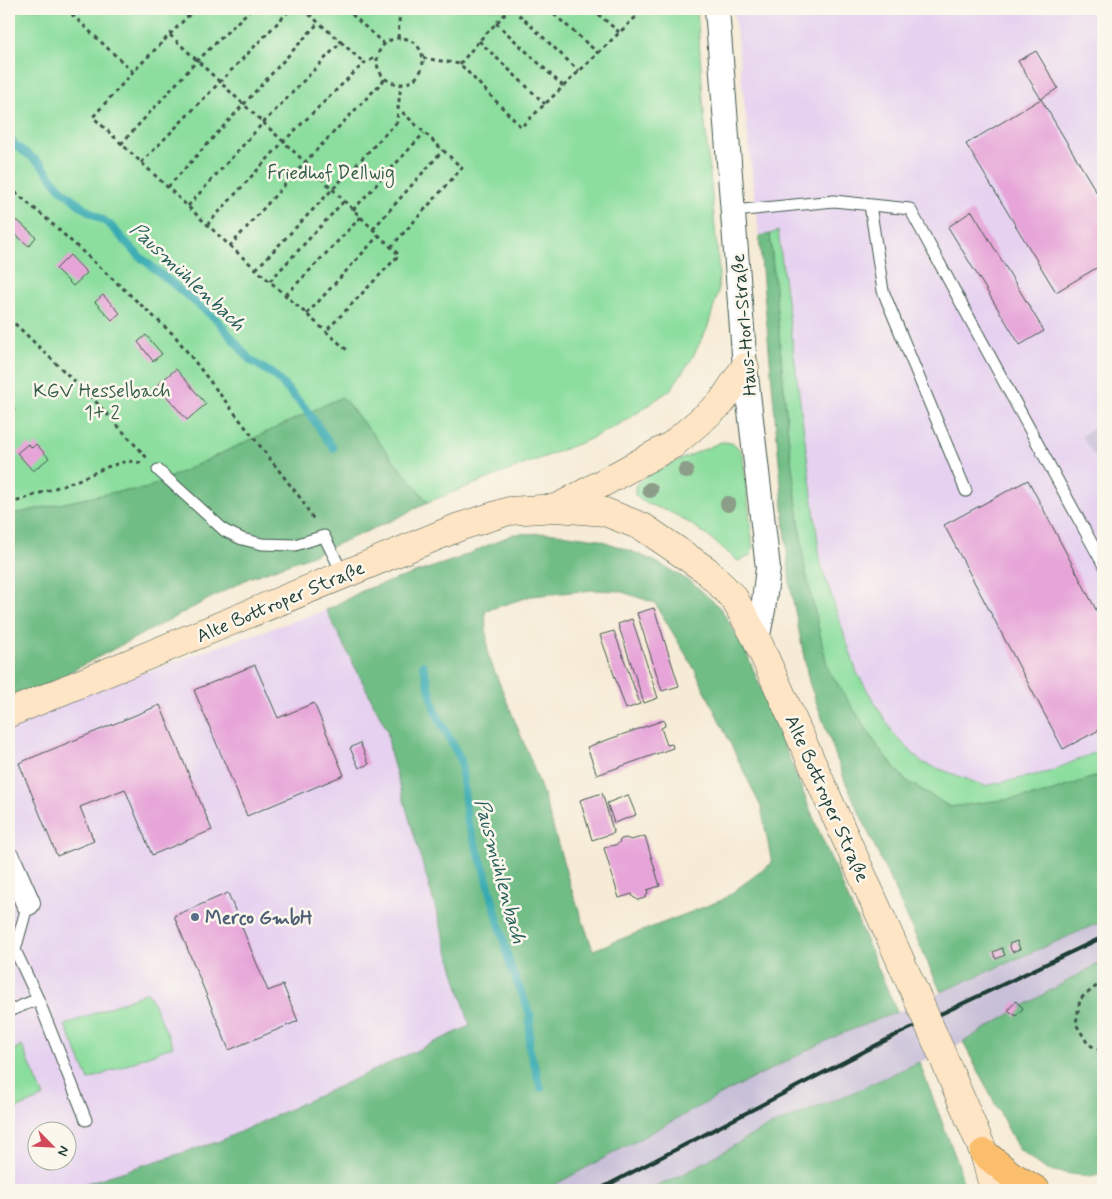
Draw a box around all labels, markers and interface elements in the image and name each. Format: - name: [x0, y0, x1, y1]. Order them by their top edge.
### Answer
- park label: Friedhof Dellwig: [267, 161, 395, 188]
- water label: Pausmühlenbach: [123, 217, 251, 338]
- street label: Haus-Horl-Straße: [726, 253, 763, 397]
- park label: KGV Hesselbach 1+ 2: [33, 379, 171, 426]
- street label: Alte Bottroper Straße: [193, 556, 368, 649]
- street label: Alte Bottroper Straße: [779, 711, 875, 886]
- water label: Pausmühlenbach: [467, 796, 532, 947]
- place label: Merco GmbH: [205, 906, 313, 931]
- marker: Merco GmbH: [189, 911, 201, 923]
- north arrow: [28, 1122, 78, 1172]
- text: N: [53, 1143, 73, 1159]

